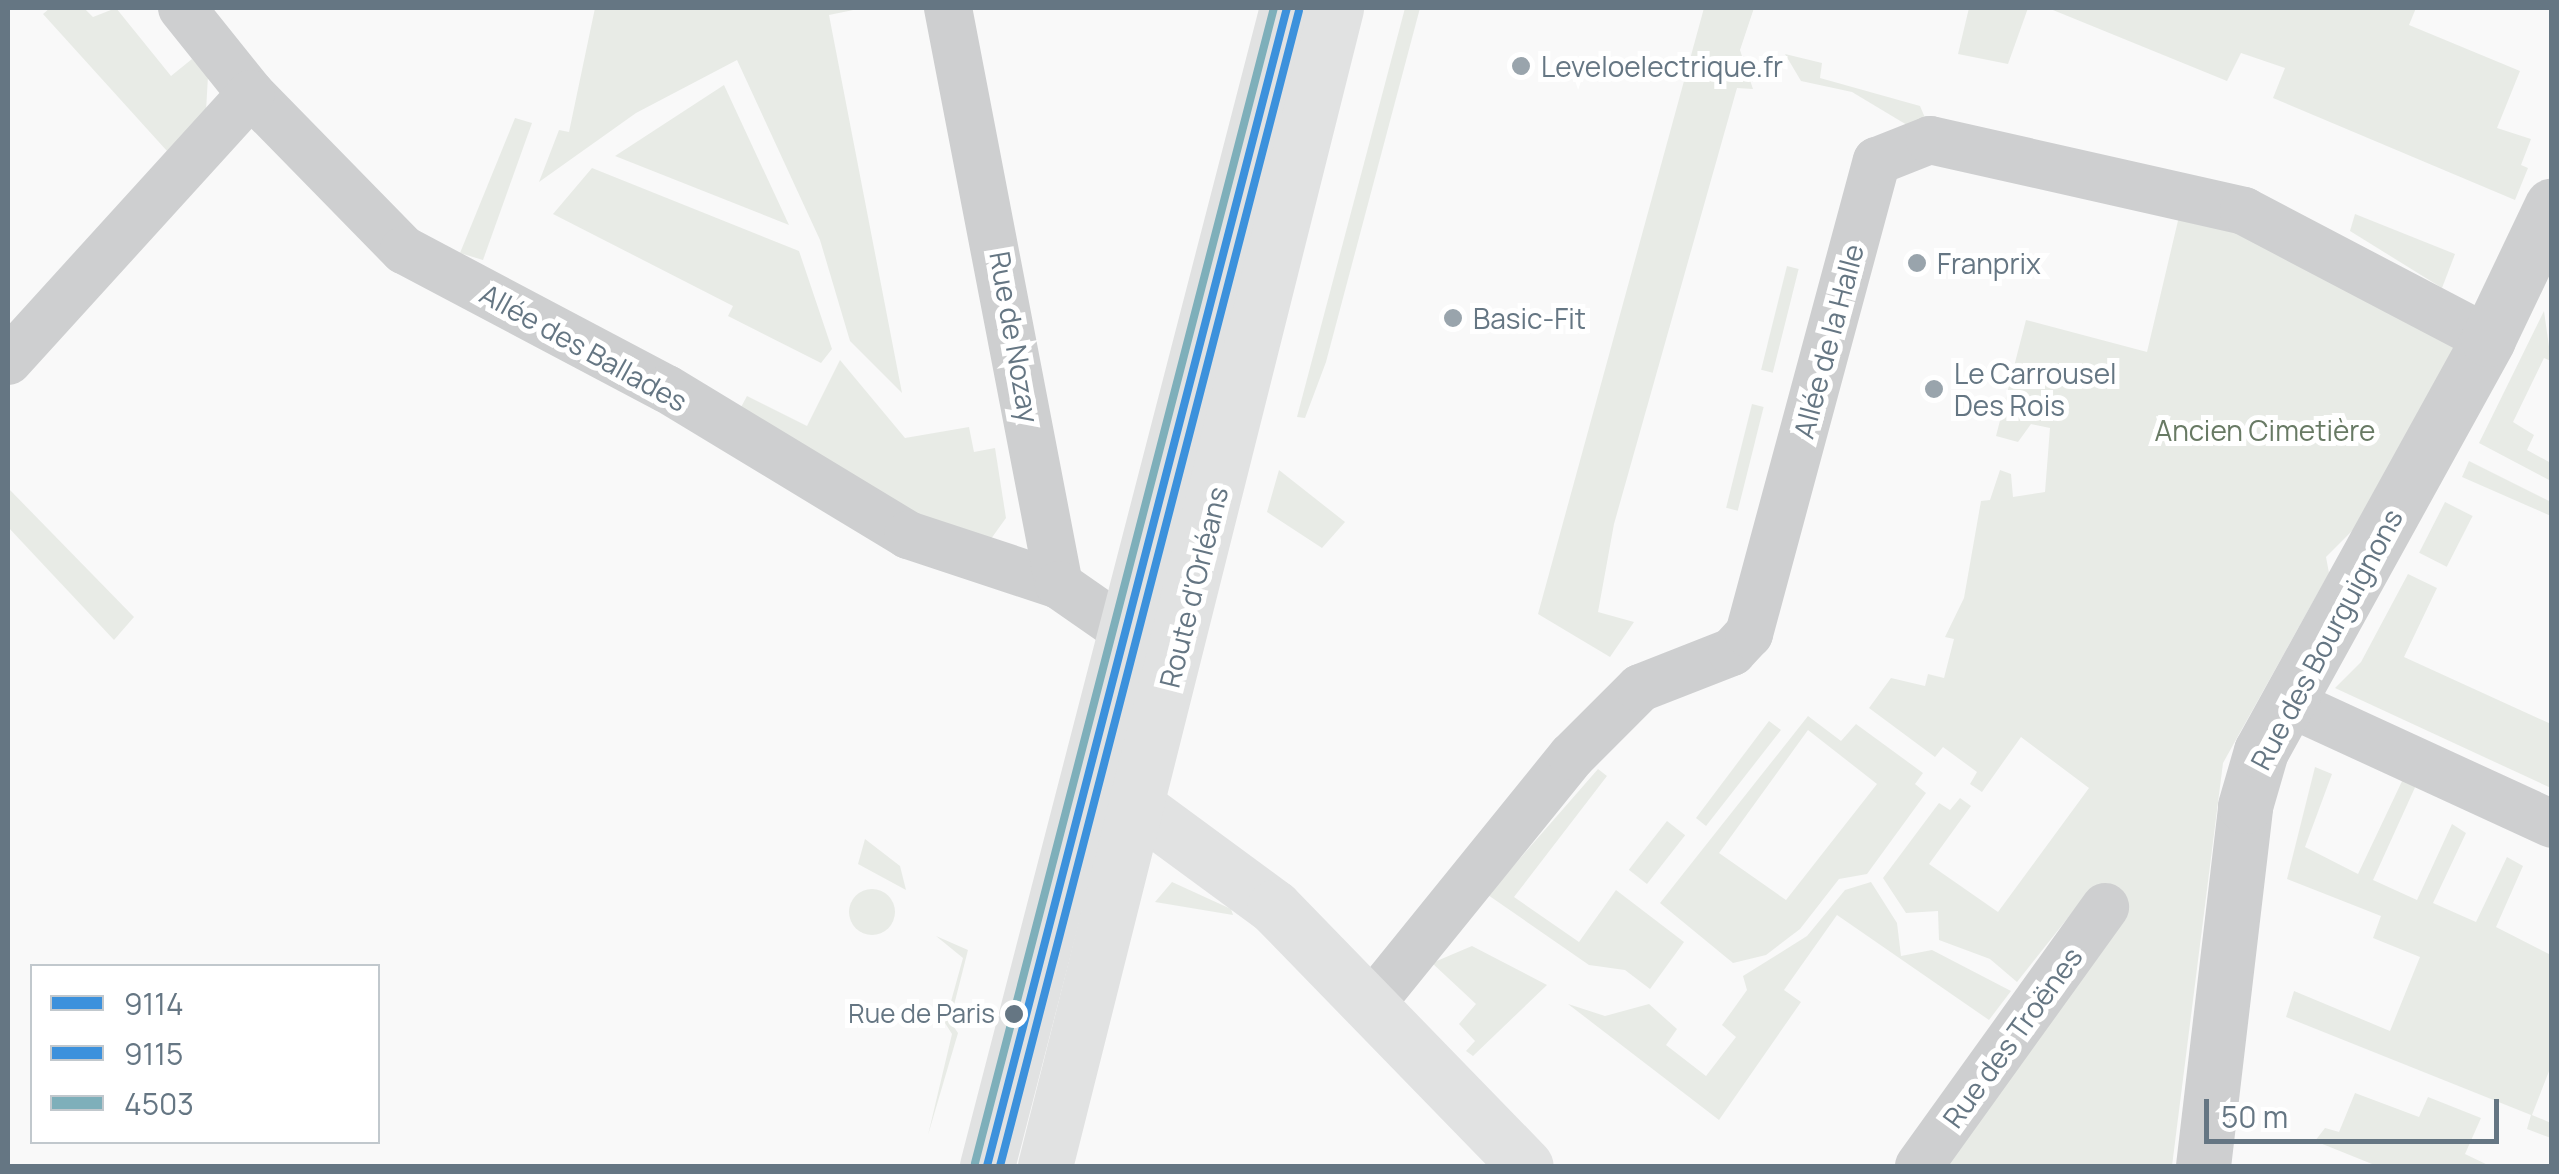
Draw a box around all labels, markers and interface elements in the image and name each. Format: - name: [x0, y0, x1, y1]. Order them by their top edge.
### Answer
- place label: Leveloelectrique.fr: [1541, 49, 1783, 83]
- marker: Leveloelectrique.fr: [1510, 55, 1532, 77]
- street label: Allée de la Halle: [1786, 240, 1870, 442]
- place label: Franprix: [1937, 246, 2041, 280]
- street label: Rue de Nozay: [983, 249, 1047, 425]
- marker: Franprix: [1906, 252, 1928, 274]
- street label: Allée des Ballades: [475, 276, 693, 418]
- place label: Basic-Fit: [1473, 301, 1586, 335]
- marker: Basic-Fit: [1442, 307, 1464, 329]
- place label: Le Carrousel Des Rois: [1954, 356, 2117, 422]
- marker: Le Carrousel Des Rois: [1923, 378, 1945, 400]
- park label: Ancien Cimetière: [2155, 413, 2375, 447]
- street label: Route d'Orléans: [1152, 483, 1234, 691]
- street label: Rue des Bourguignons: [2243, 503, 2409, 775]
- street label: Rue des Troënes: [1935, 940, 2089, 1134]
- legend: [30, 964, 380, 1144]
- text: 9114: [124, 983, 184, 1024]
- place label: Rue de Paris: [848, 998, 995, 1030]
- marker: Rue de Paris: [1004, 1004, 1024, 1024]
- text: 9115: [124, 1033, 183, 1074]
- scale bar: [2209, 1079, 2504, 1141]
- text: 4503: [124, 1083, 194, 1124]
- text: 50 m: [2221, 1096, 2288, 1137]

